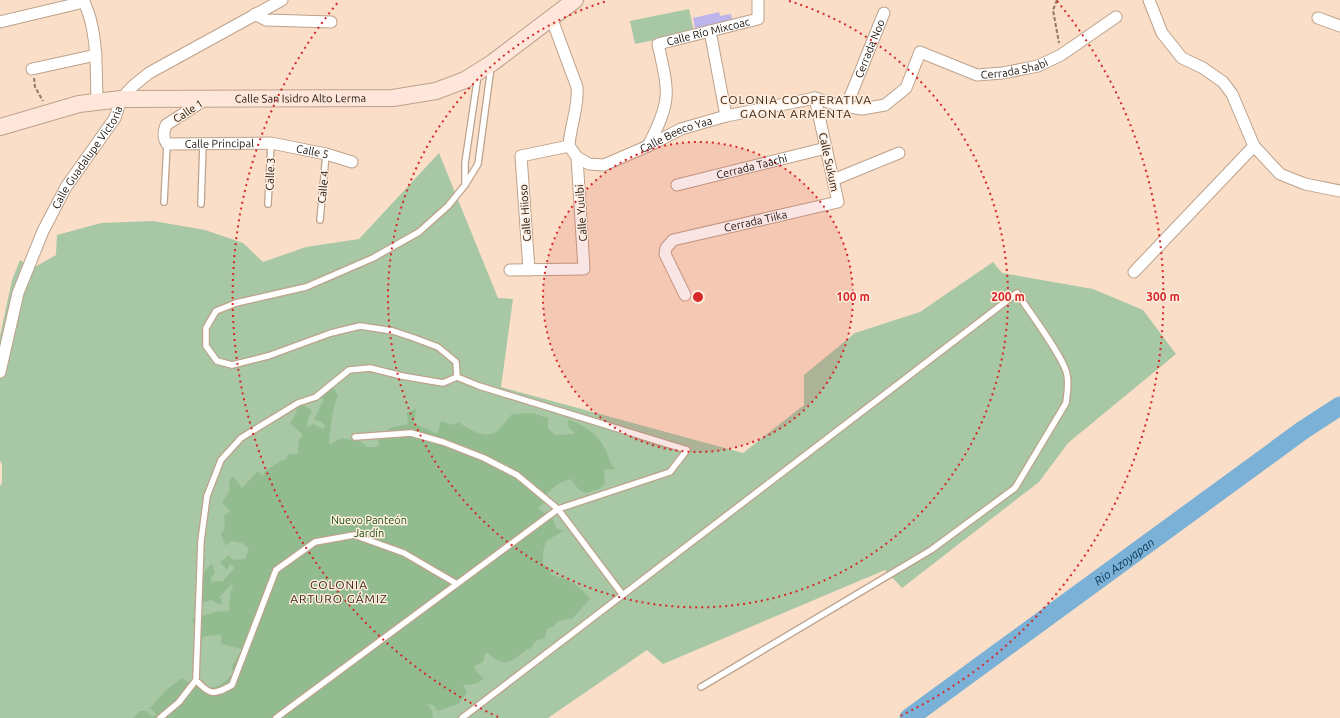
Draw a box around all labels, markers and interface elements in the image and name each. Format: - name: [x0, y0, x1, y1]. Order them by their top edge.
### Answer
- street label: Calle Río Mixcoac: [665, 15, 751, 48]
- street label: Cerrada Noo: [852, 18, 887, 80]
- street label: Cerrada Shabi: [980, 56, 1050, 81]
- street label: Calle San Isidro Alto Lerma: [235, 92, 366, 105]
- district label: COLONIA COOPERATIVA GAONA ARMENTA: [720, 93, 872, 120]
- street label: Calle 1: [171, 97, 205, 125]
- street label: Calle Guadalupe Victoria: [50, 105, 124, 211]
- street label: Calle Beeco Yaa: [638, 114, 713, 155]
- street label: Calle Sukum: [817, 131, 841, 193]
- street label: Calle Principal: [185, 137, 254, 150]
- street label: Calle 5: [295, 142, 330, 160]
- street label: Cerrada Taachi: [715, 152, 788, 181]
- street label: Calle 3: [263, 157, 277, 191]
- street label: Calle 4: [315, 170, 331, 204]
- street label: Calle Hiioso: [517, 184, 533, 242]
- street label: Calle Yuuibi: [573, 184, 589, 242]
- street label: Cerrada Tiika: [723, 208, 788, 234]
- centre of rings: [691, 290, 705, 304]
- text: 100 m: [836, 290, 870, 303]
- text: 200 m: [991, 290, 1025, 303]
- text: 300 m: [1146, 290, 1180, 303]
- park label: Nuevo Panteón Jardín: [331, 514, 407, 539]
- water label: Rio Azoyapan: [1091, 535, 1156, 587]
- district label: COLONIA ARTURO GÁMIZ: [290, 578, 388, 605]

